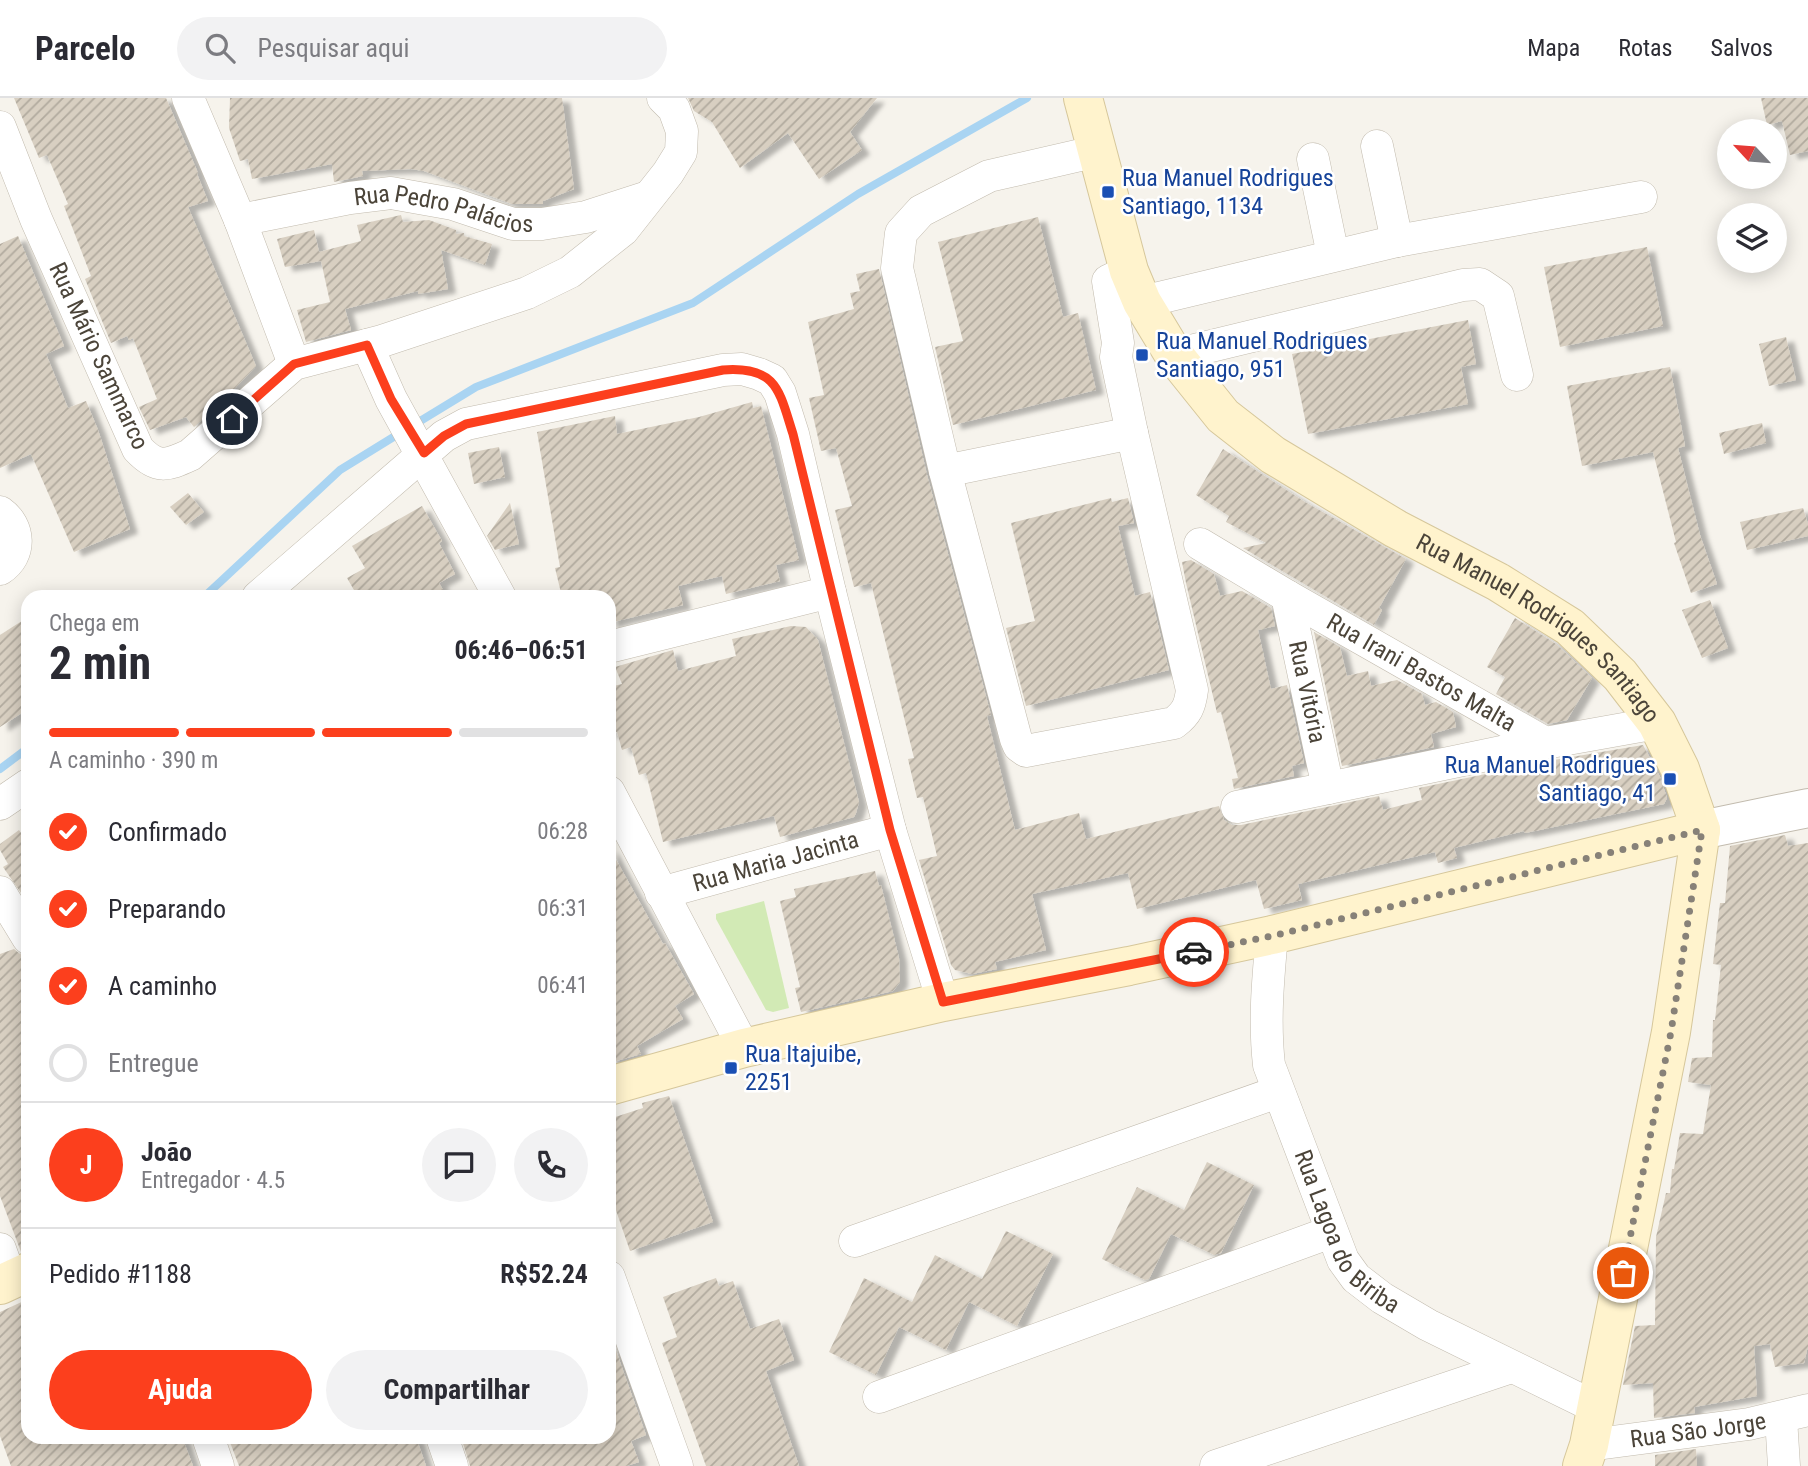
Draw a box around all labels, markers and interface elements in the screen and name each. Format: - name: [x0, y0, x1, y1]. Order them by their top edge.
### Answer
- search box: [177, 17, 667, 80]
- text: Parcelo: [35, 29, 135, 68]
- icon: search: [201, 29, 239, 67]
- text: Pesquisar aqui: [257, 33, 410, 63]
- text: Mapa: [1527, 34, 1580, 62]
- text: Rotas: [1618, 34, 1672, 62]
- text: Salvos: [1710, 34, 1773, 62]
- north arrow: [1717, 119, 1787, 189]
- map controls: [1717, 119, 1787, 273]
- place label: Rua Manuel Rodrigues Santiago, 1134: [1122, 164, 1334, 220]
- street label: Rua Pedro Palácios: [352, 179, 533, 238]
- marker: Rua Manuel Rodrigues Santiago, 1134: [1100, 184, 1116, 200]
- button: layers: [1717, 203, 1787, 273]
- street label: Rua Mário Sammarco: [43, 258, 155, 454]
- place label: Rua Manuel Rodrigues Santiago, 951: [1156, 327, 1368, 383]
- marker: Rua Manuel Rodrigues Santiago, 951: [1134, 347, 1150, 363]
- pin: [202, 389, 262, 449]
- icon: home: [213, 400, 251, 438]
- street label: Rua Manuel Rodrigues Santiago: [1412, 528, 1666, 728]
- street label: Rua Irani Bastos Malta: [1322, 608, 1521, 737]
- text: Chega em: [49, 610, 140, 637]
- text: 06:46–06:51: [454, 635, 588, 665]
- text: 2 min: [49, 636, 151, 690]
- street label: Rua Vitória: [1283, 638, 1332, 745]
- text: A caminho · 390 m: [49, 747, 218, 774]
- place label: Rua Manuel Rodrigues Santiago, 41: [1444, 751, 1656, 807]
- marker: Rua Manuel Rodrigues Santiago, 41: [1662, 771, 1678, 787]
- icon: check: [49, 813, 87, 851]
- text: Confirmado: [108, 817, 227, 847]
- text: 06:28: [537, 818, 588, 845]
- street label: Rua Maria Jacinta: [690, 825, 862, 898]
- icon: check: [49, 890, 87, 928]
- text: Preparando: [108, 894, 226, 924]
- text: 06:31: [537, 895, 588, 922]
- courier: [1159, 917, 1229, 987]
- icon: car: [1175, 933, 1213, 971]
- icon: check: [49, 967, 87, 1005]
- text: A caminho: [108, 971, 217, 1001]
- text: 06:41: [537, 972, 588, 999]
- place label: Rua Itajuibe, 2251: [745, 1040, 861, 1096]
- text: Entregue: [108, 1048, 199, 1078]
- marker: Rua Itajuibe, 2251: [723, 1060, 739, 1076]
- button: chat: [422, 1128, 496, 1202]
- button: phone: [514, 1128, 588, 1202]
- text: João: [141, 1137, 192, 1167]
- street label: Rua Lagoa do Biriba: [1289, 1146, 1405, 1319]
- text: J: [80, 1150, 92, 1180]
- text: Entregador · 4.5: [141, 1167, 285, 1194]
- pin: [1593, 1243, 1653, 1303]
- icon: bag: [1604, 1254, 1642, 1292]
- text: Pedido #1188: [49, 1259, 192, 1289]
- text: R$52.24: [500, 1259, 588, 1289]
- button: Ajuda: [49, 1350, 312, 1430]
- button: Compartilhar: [326, 1350, 588, 1430]
- street label: Rua São Jorge: [1628, 1406, 1769, 1453]

